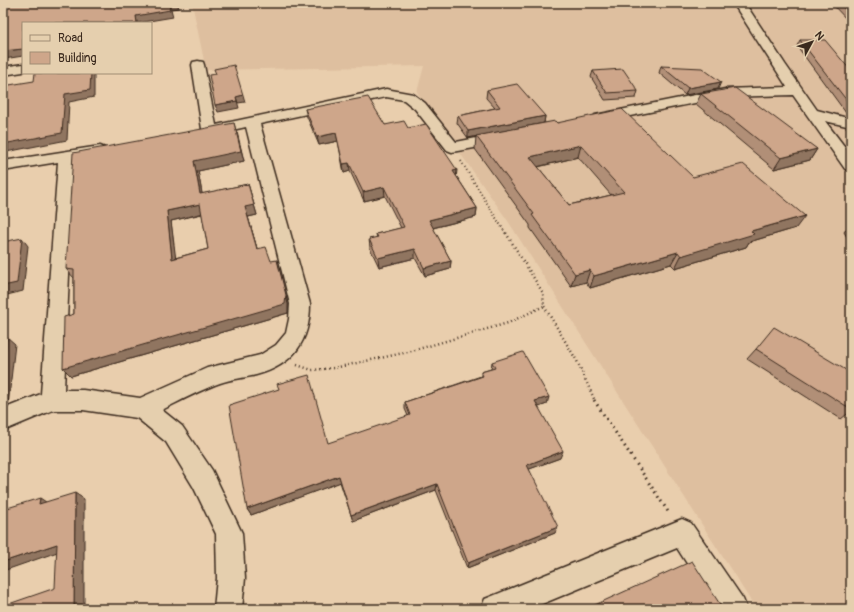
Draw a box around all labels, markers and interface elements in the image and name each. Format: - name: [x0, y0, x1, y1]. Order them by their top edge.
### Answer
- legend: [22, 22, 152, 74]
- north arrow: [792, 22, 832, 62]
- text: N: [812, 29, 827, 43]
- text: Road: [58, 31, 83, 46]
- text: Building: [58, 51, 97, 66]

